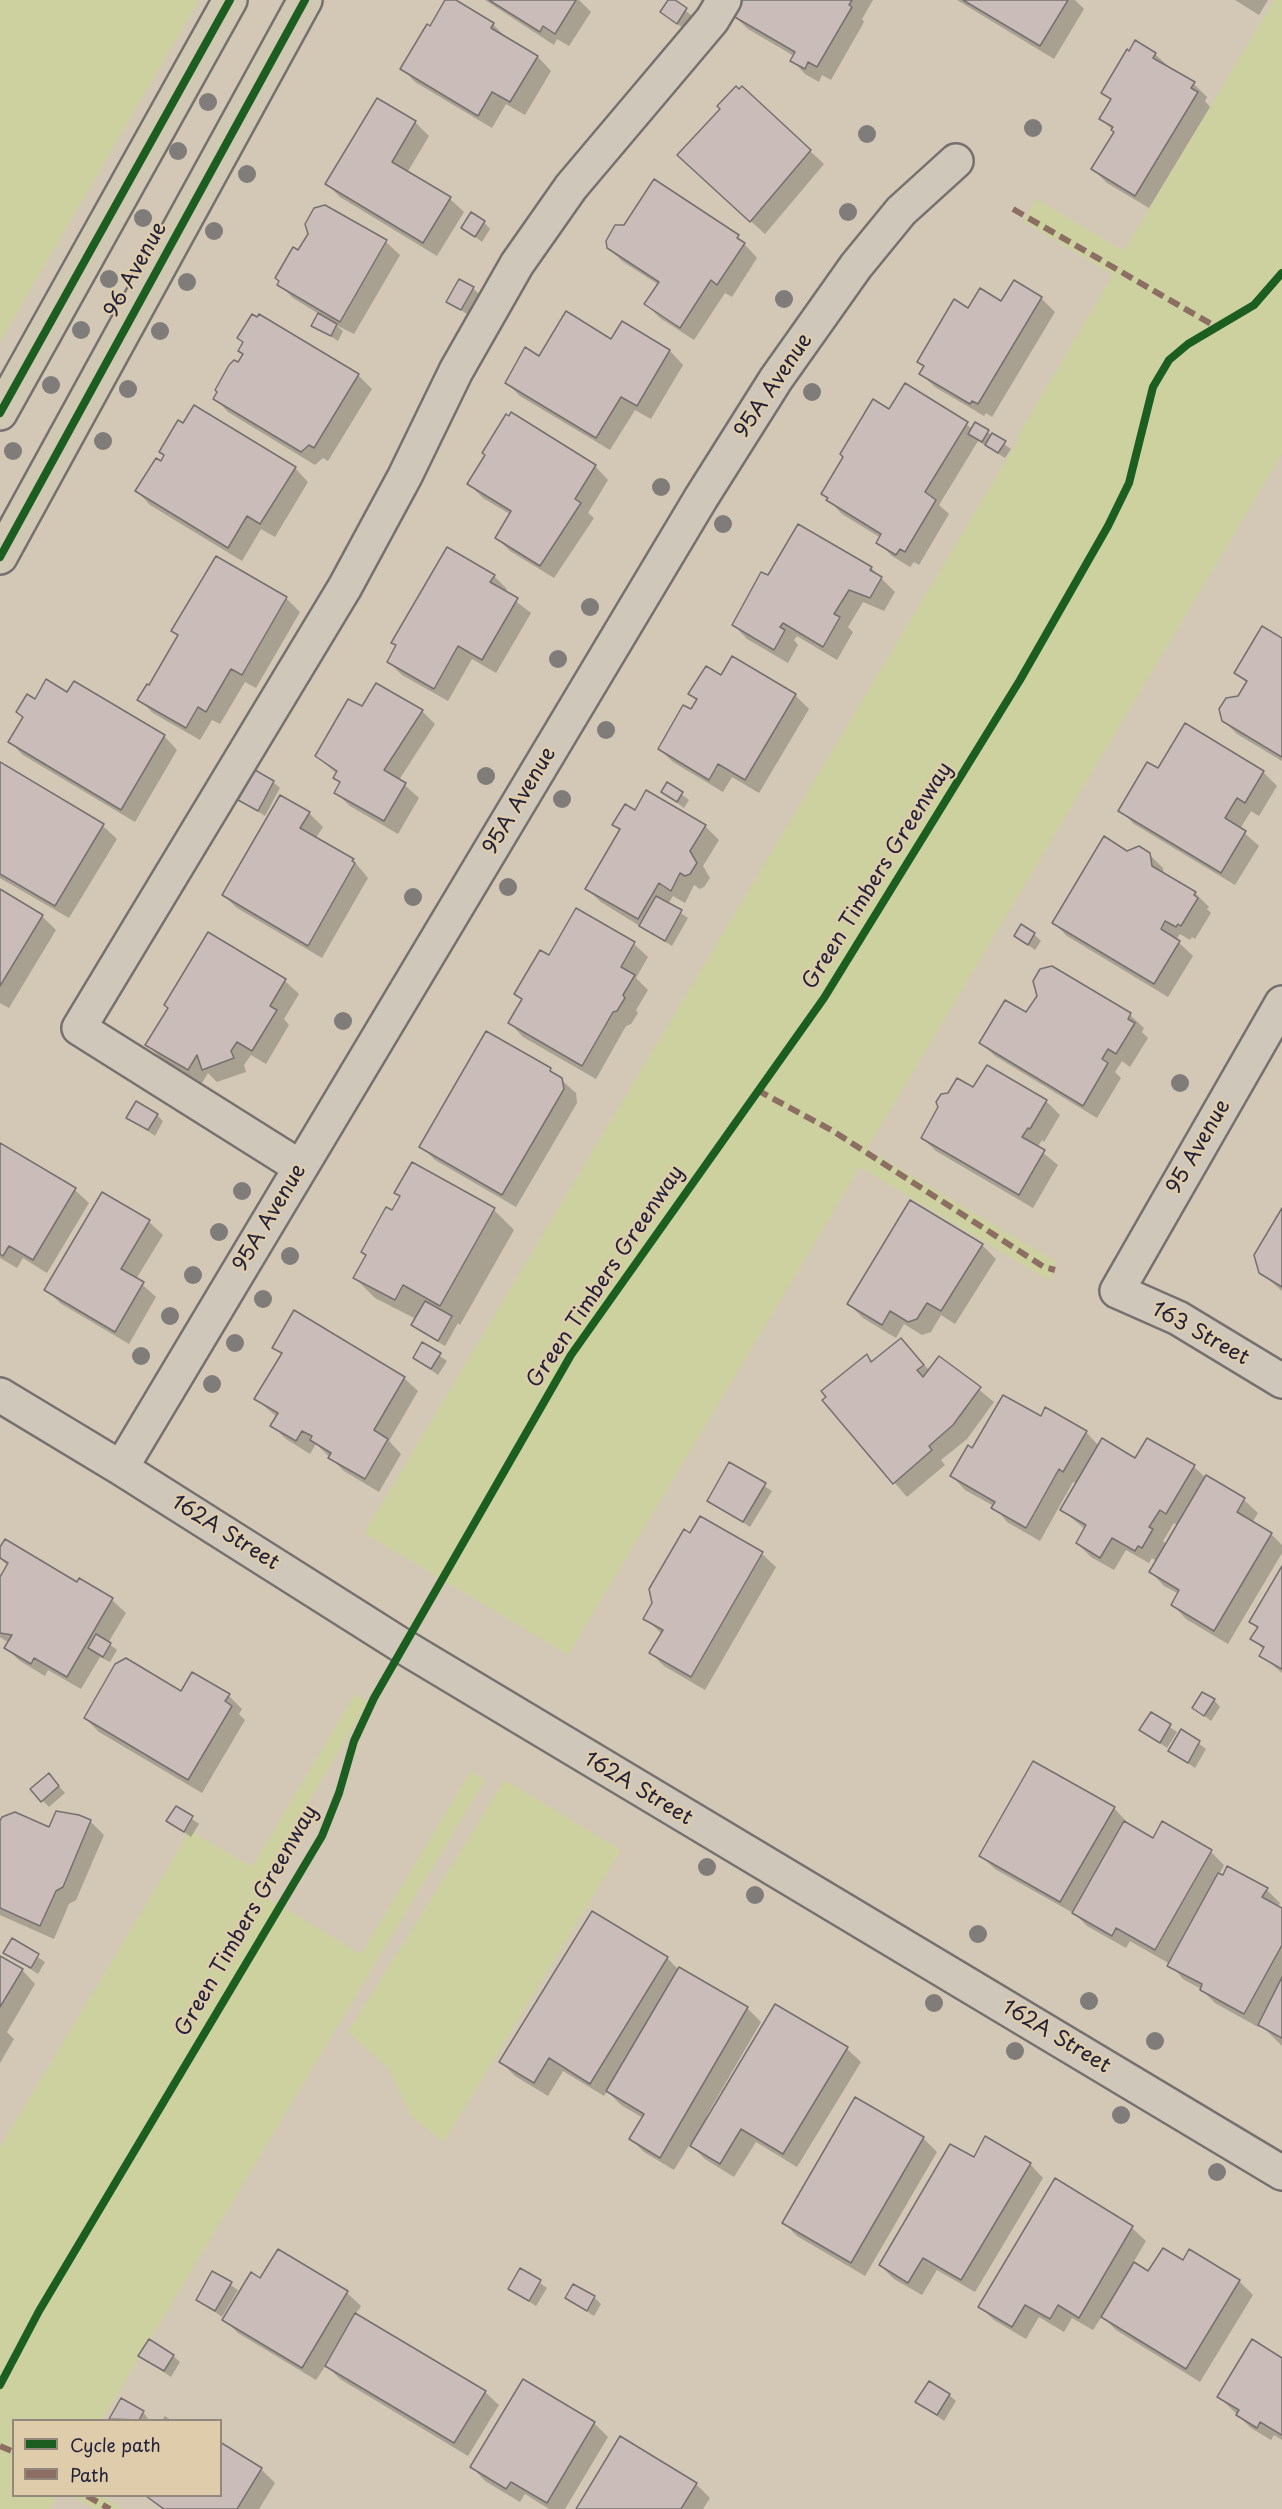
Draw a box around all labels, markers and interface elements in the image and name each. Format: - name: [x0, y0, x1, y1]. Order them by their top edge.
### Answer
- street label: 96 Avenue: [99, 218, 173, 322]
- street label: 95A Avenue: [730, 329, 818, 443]
- street label: 95A Avenue: [478, 743, 562, 859]
- street label: Green Timbers Greenway: [798, 758, 958, 994]
- street label: 95 Avenue: [1162, 1095, 1236, 1199]
- street label: 95A Avenue: [228, 1160, 312, 1276]
- street label: Green Timbers Greenway: [522, 1161, 690, 1393]
- street label: 163 Street: [1147, 1297, 1253, 1371]
- street label: 162A Street: [167, 1490, 283, 1576]
- street label: 162A Street: [579, 1747, 697, 1831]
- street label: Green Timbers Greenway: [170, 1801, 324, 2041]
- street label: 162A Street: [997, 1995, 1115, 2079]
- legend: [12, 2419, 222, 2497]
- text: Cycle path: [70, 2431, 161, 2458]
- text: Path: [70, 2461, 109, 2488]

